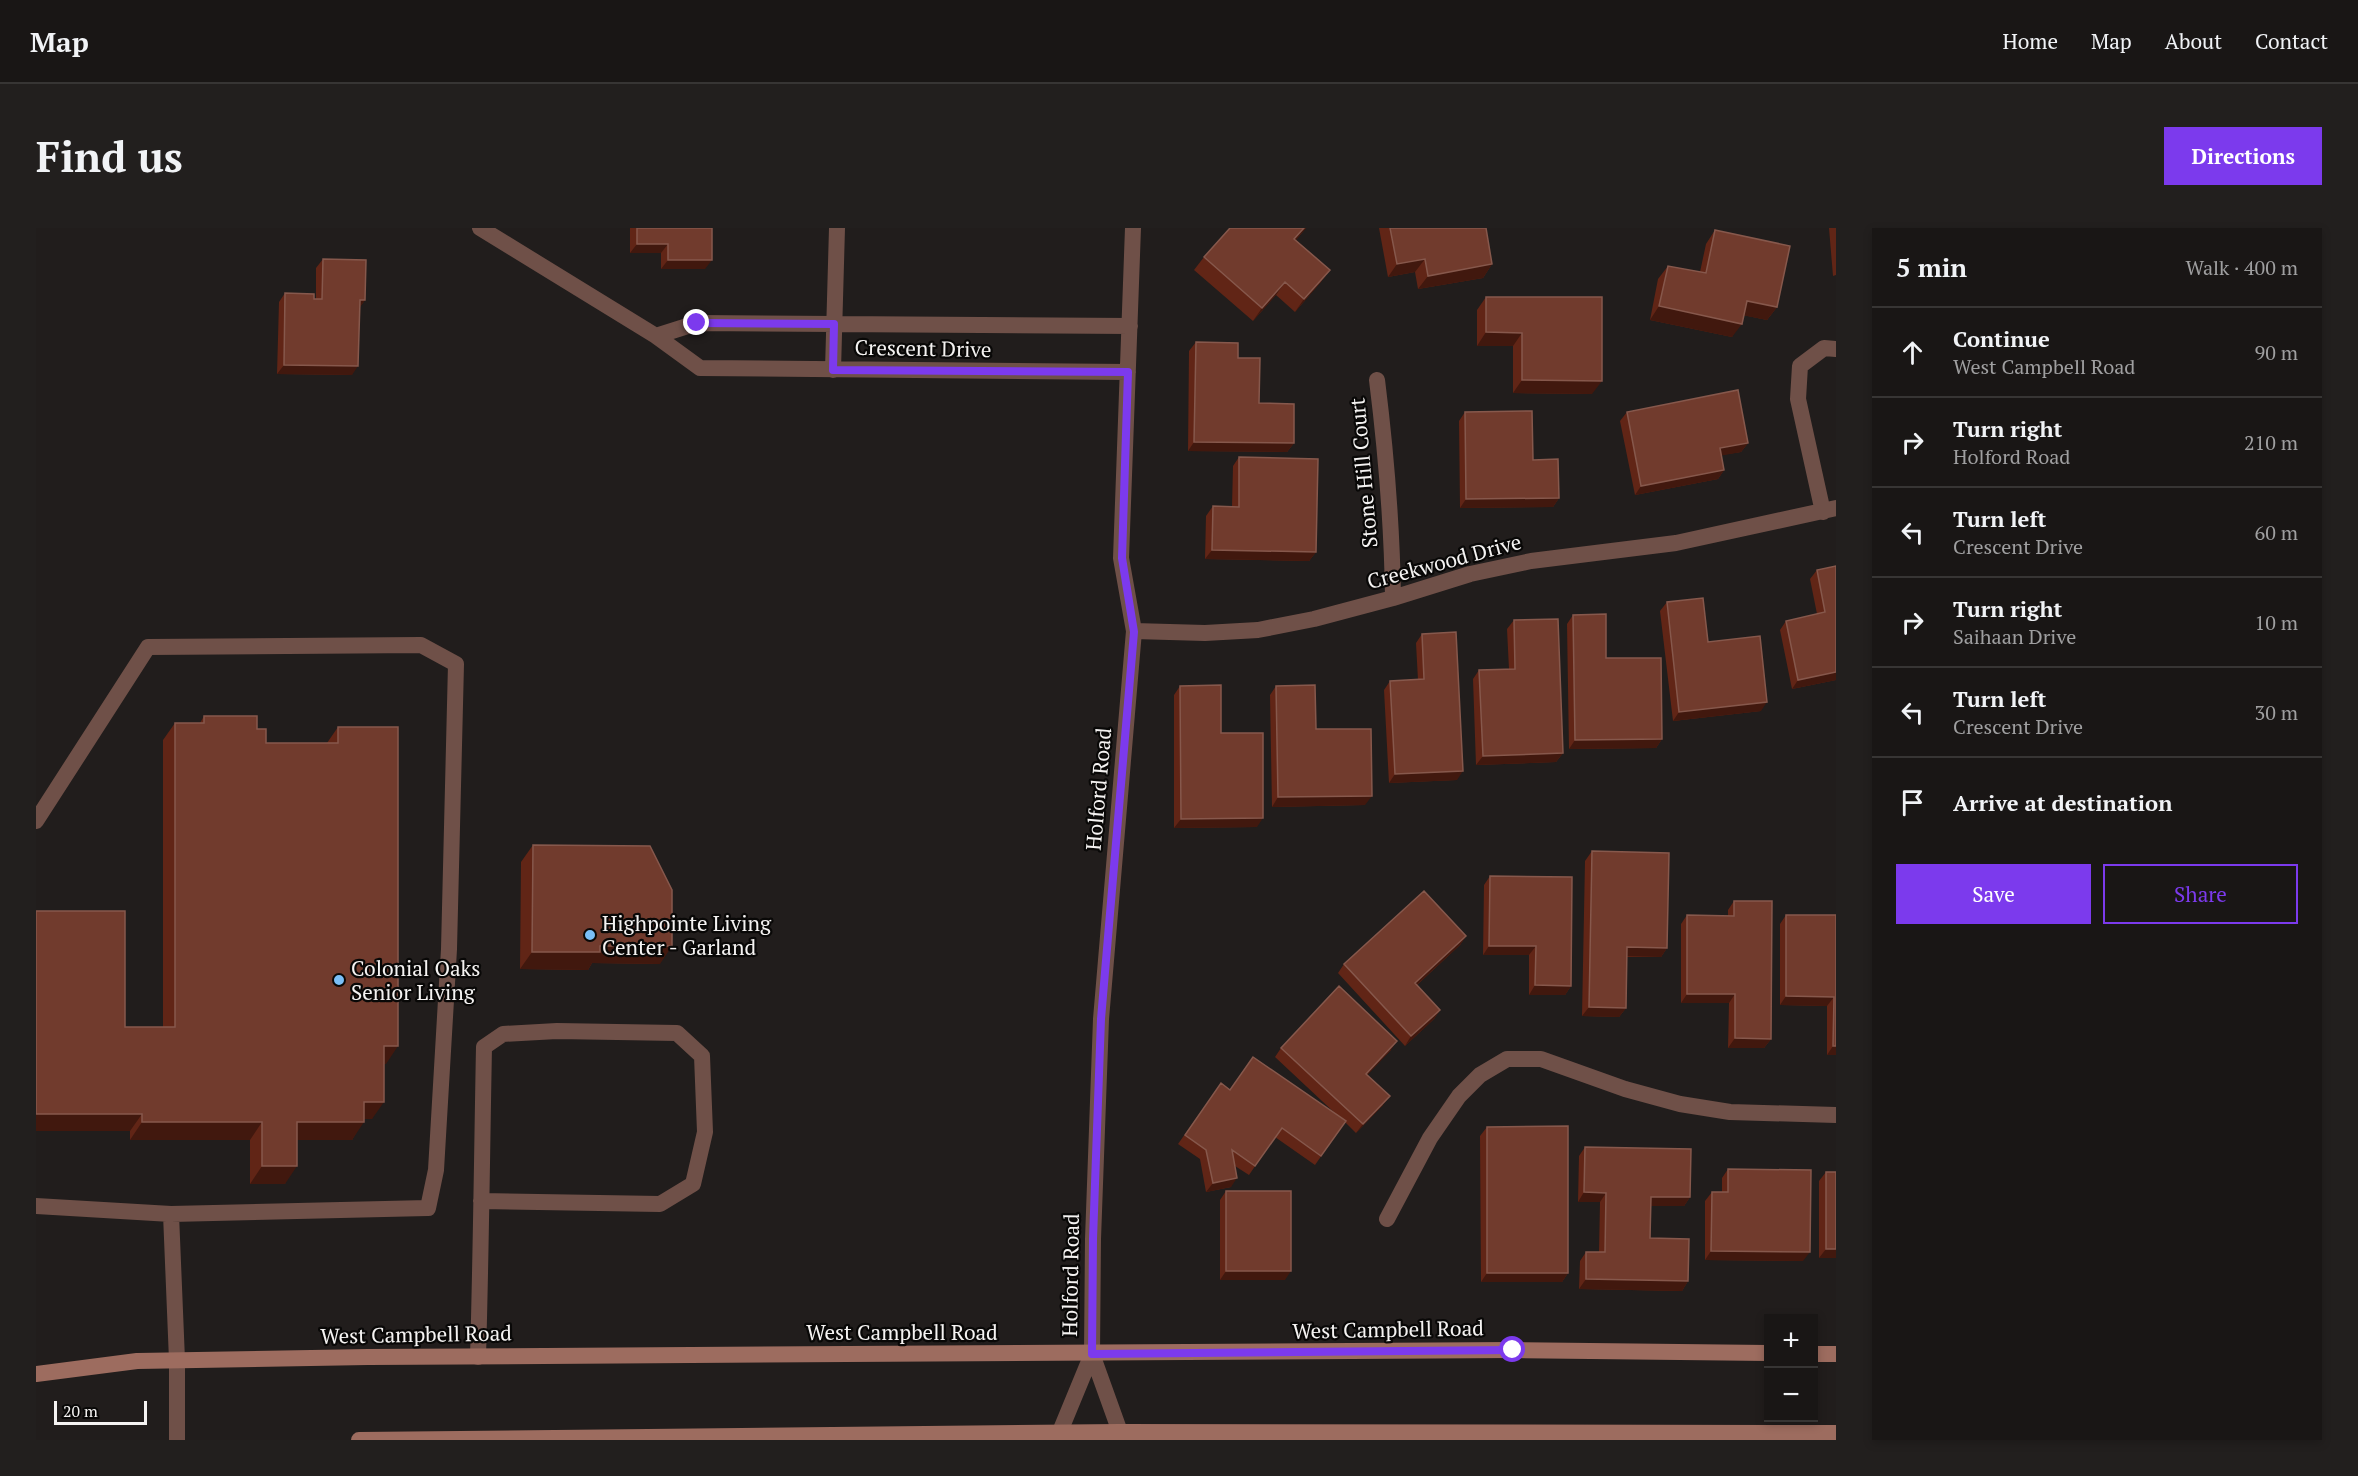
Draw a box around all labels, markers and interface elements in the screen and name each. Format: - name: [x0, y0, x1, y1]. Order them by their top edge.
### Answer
- text: Map: [30, 23, 89, 60]
- text: Home: [2002, 27, 2058, 55]
- text: Map: [2091, 27, 2132, 55]
- text: About: [2165, 27, 2222, 55]
- text: Contact: [2255, 27, 2328, 55]
- button: Directions: [2164, 127, 2322, 185]
- text: Find us: [36, 128, 183, 184]
- text: 5 min: [1896, 250, 1967, 284]
- text: Walk · 400 m: [2186, 254, 2298, 281]
- route end: [683, 309, 709, 335]
- text: Continue: [1953, 324, 2050, 353]
- street label: Crescent Drive: [854, 333, 992, 363]
- icon: ahead: [1896, 336, 1929, 369]
- text: 90 m: [2255, 339, 2298, 366]
- text: West Campbell Road: [1953, 353, 2135, 380]
- street label: Stone Hill Court: [1342, 397, 1384, 549]
- text: Turn right: [1953, 414, 2062, 443]
- icon: right: [1896, 426, 1929, 459]
- text: 210 m: [2244, 429, 2298, 456]
- text: Holford Road: [1953, 443, 2070, 470]
- text: Turn left: [1953, 504, 2046, 533]
- icon: left: [1896, 516, 1929, 549]
- text: 60 m: [2255, 519, 2298, 546]
- street label: Creekwood Drive: [1364, 527, 1524, 595]
- text: Crescent Drive: [1953, 533, 2083, 560]
- text: Turn right: [1953, 594, 2062, 623]
- icon: right: [1896, 606, 1929, 639]
- text: 10 m: [2255, 609, 2298, 636]
- text: Saihaan Drive: [1953, 623, 2076, 650]
- text: Turn left: [1953, 684, 2046, 713]
- icon: left: [1896, 696, 1929, 729]
- text: 30 m: [2255, 699, 2298, 726]
- text: Crescent Drive: [1953, 713, 2083, 740]
- street label: Holford Road: [1079, 726, 1117, 852]
- icon: arrive: [1896, 786, 1929, 819]
- text: Arrive at destination: [1953, 788, 2172, 817]
- button: Save: [1896, 864, 2091, 924]
- button: Share: [2103, 864, 2298, 924]
- place label: Highpointe Living Center - Garland: [602, 909, 772, 961]
- marker: Highpointe Living Center - Garland: [583, 928, 597, 942]
- place label: Colonial Oaks Senior Living: [351, 954, 480, 1006]
- marker: Colonial Oaks Senior Living: [332, 973, 346, 987]
- street label: Holford Road: [1055, 1213, 1085, 1337]
- street label: West Campbell Road: [1292, 1313, 1484, 1345]
- map controls: [1764, 1314, 1818, 1422]
- button: +: [1764, 1314, 1818, 1368]
- street label: West Campbell Road: [320, 1318, 512, 1350]
- street label: West Campbell Road: [806, 1318, 998, 1346]
- route start: [1499, 1336, 1525, 1362]
- button: −: [1764, 1368, 1818, 1422]
- scale bar: [54, 1398, 147, 1426]
- text: 20 m: [63, 1400, 98, 1422]

